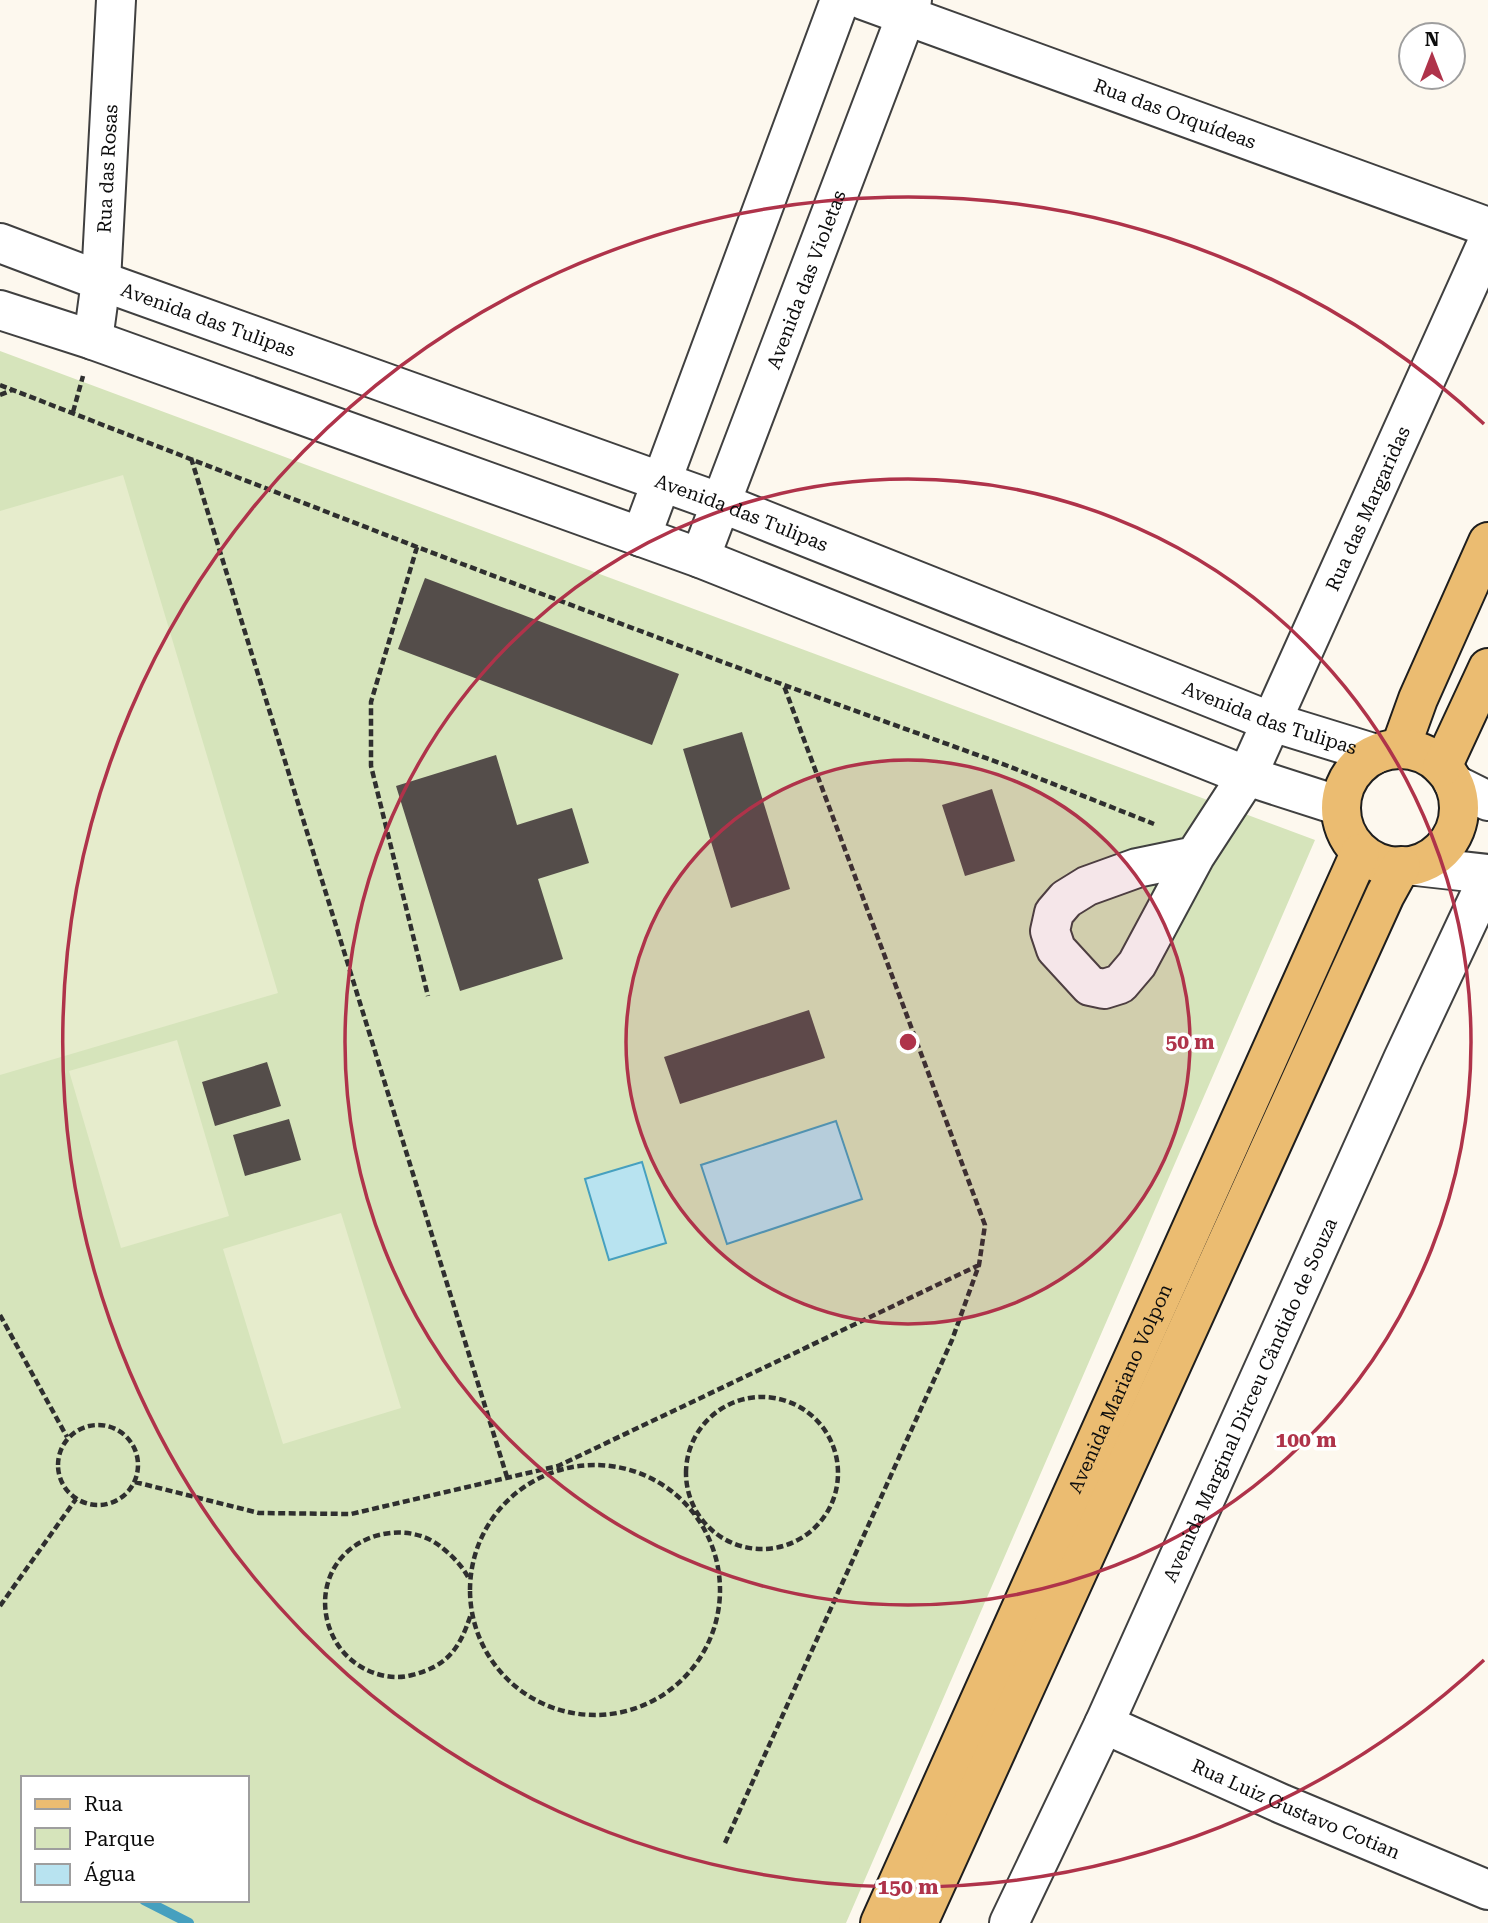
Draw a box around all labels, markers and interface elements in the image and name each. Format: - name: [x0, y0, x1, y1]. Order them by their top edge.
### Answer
- north arrow: [1397, 21, 1467, 91]
- text: N: [1425, 28, 1440, 51]
- street label: Rua das Orquídeas: [1091, 73, 1259, 153]
- street label: Rua das Rosas: [92, 104, 122, 234]
- street label: Avenida das Violetas: [761, 187, 850, 372]
- street label: Avenida das Tulipas: [118, 278, 299, 361]
- street label: Rua das Margaridas: [1320, 422, 1415, 594]
- street label: Avenida das Tulipas: [652, 469, 832, 556]
- street label: Avenida das Tulipas: [1179, 676, 1360, 759]
- centre of rings: [896, 1030, 920, 1054]
- text: 50 m: [1165, 1030, 1215, 1054]
- street label: Avenida Marginal Dirceu Cândido de Souza: [1158, 1213, 1342, 1585]
- street label: Avenida Mariano Volpon: [1063, 1280, 1177, 1496]
- text: 100 m: [1276, 1428, 1336, 1452]
- street label: Rua Luiz Gustavo Cotian: [1188, 1754, 1404, 1864]
- legend: [21, 1776, 248, 1902]
- text: Rua: [84, 1792, 123, 1816]
- text: Parque: [84, 1827, 155, 1851]
- text: Água: [84, 1861, 136, 1886]
- text: 150 m: [878, 1875, 938, 1899]

